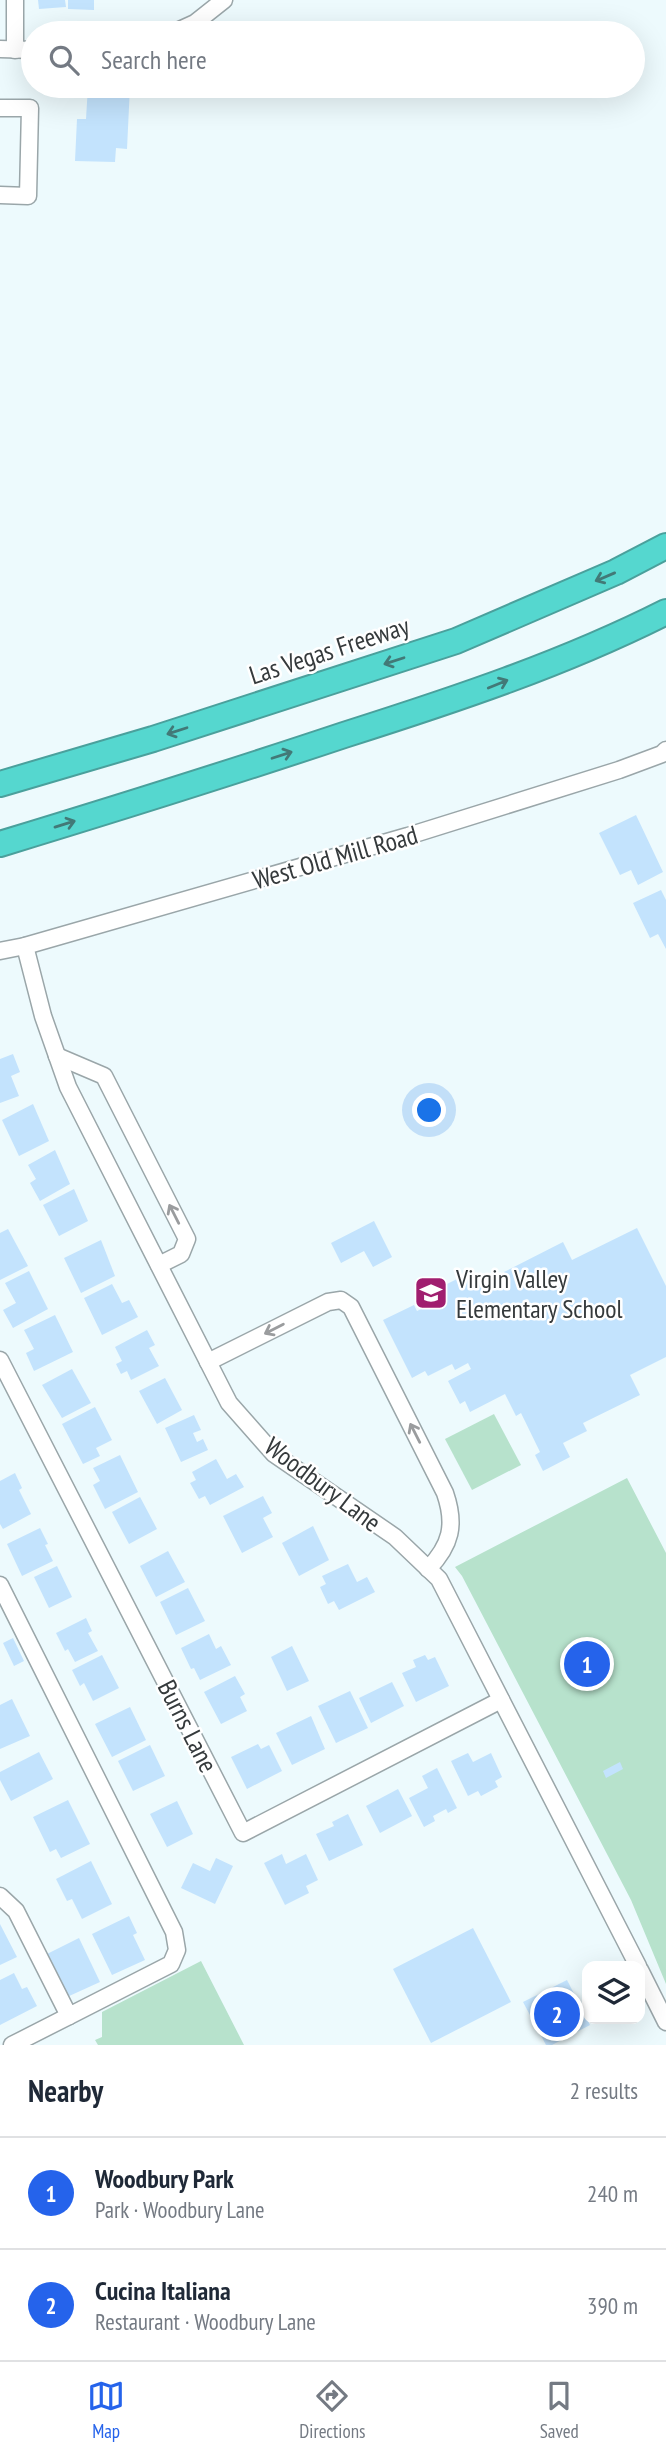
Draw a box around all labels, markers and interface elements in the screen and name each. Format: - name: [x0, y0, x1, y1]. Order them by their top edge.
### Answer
- search box: [21, 21, 645, 98]
- icon: search: [45, 41, 83, 79]
- text: Search here: [101, 43, 207, 76]
- one-way arrow: [595, 571, 616, 584]
- street label: Las Vegas Freeway: [245, 609, 413, 691]
- one-way arrow: [383, 655, 405, 668]
- one-way arrow: [487, 676, 509, 689]
- one-way arrow: [167, 726, 189, 738]
- one-way arrow: [271, 748, 293, 761]
- one-way arrow: [54, 816, 76, 829]
- street label: West Old Mill Road: [249, 818, 421, 896]
- your location: [412, 1093, 446, 1127]
- one-way arrow: [167, 1204, 181, 1225]
- place label: Virgin Valley Elementary School: [455, 1262, 623, 1325]
- school or university icon: Virgin Valley Elementary School: [412, 1274, 450, 1312]
- one-way arrow: [264, 1323, 284, 1337]
- one-way arrow: [407, 1423, 421, 1443]
- street label: Woodbury Lane: [258, 1429, 388, 1539]
- pin: 1: [564, 1638, 610, 1690]
- street label: Burns Lane: [151, 1674, 225, 1778]
- map controls: [582, 1961, 645, 2024]
- button: layers: [582, 1961, 645, 2024]
- pin: 2: [534, 1988, 580, 2040]
- text: Nearby: [28, 2071, 103, 2110]
- text: 2 results: [570, 2076, 638, 2105]
- text: Woodbury Park: [95, 2162, 234, 2195]
- text: 1: [46, 2179, 57, 2208]
- text: 240 m: [587, 2179, 638, 2208]
- text: Park · Woodbury Lane: [95, 2195, 265, 2224]
- text: Cucina Italiana: [95, 2274, 231, 2307]
- text: 2: [46, 2291, 57, 2320]
- text: 390 m: [587, 2291, 638, 2320]
- text: Restaurant · Woodbury Lane: [95, 2307, 316, 2336]
- tab: Map: [87, 2377, 125, 2443]
- tab: Directions: [299, 2377, 365, 2443]
- tab: Saved: [540, 2377, 579, 2443]

